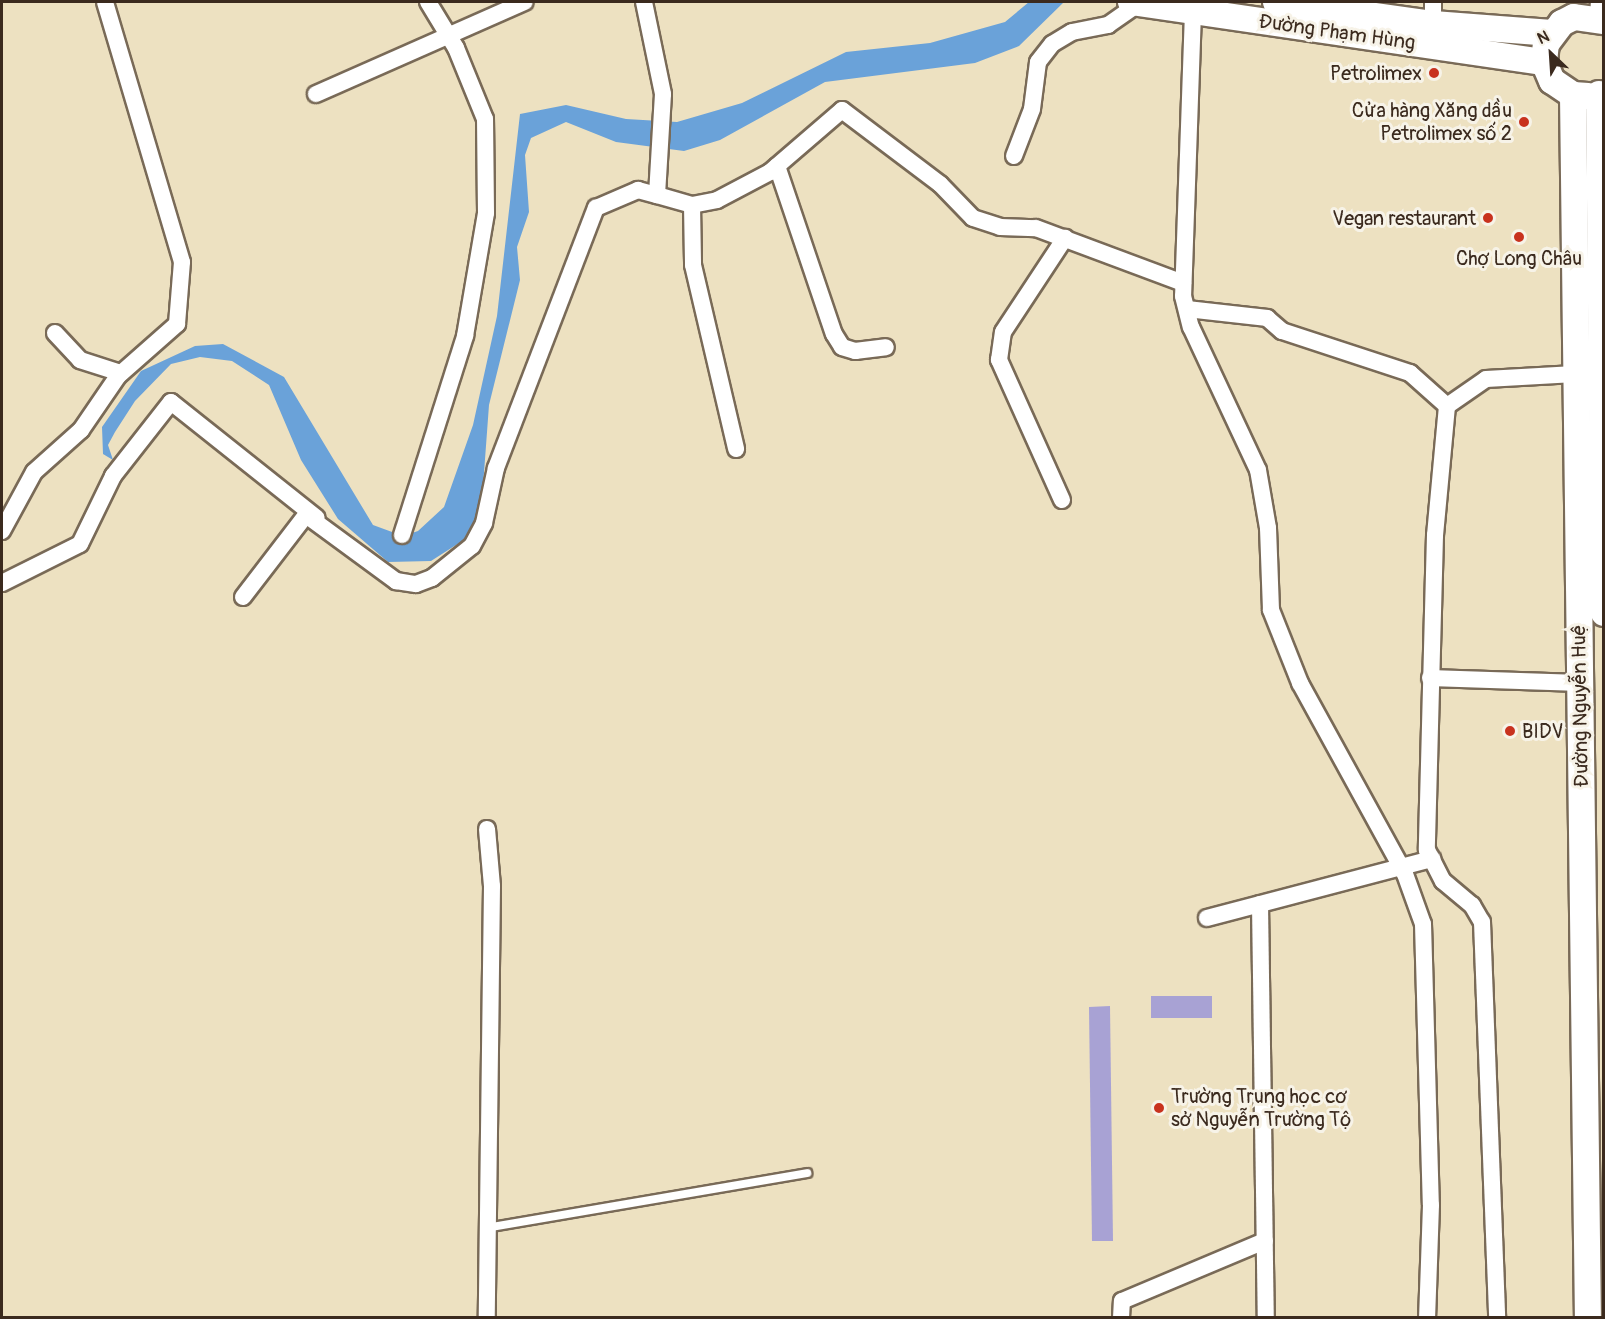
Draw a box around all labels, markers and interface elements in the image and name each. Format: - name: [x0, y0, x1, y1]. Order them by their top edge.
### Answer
- street label: Đường Phạm Hùng: [1257, 9, 1417, 55]
- north arrow: [1521, 24, 1581, 84]
- text: N: [1534, 26, 1553, 49]
- place label: Petrolimex: [1330, 61, 1422, 85]
- marker: Petrolimex: [1427, 66, 1441, 80]
- place label: Cửa hàng Xăng dầu Petrolimex số 2: [1352, 98, 1512, 145]
- marker: Cửa hàng Xăng dầu Petrolimex số 2: [1517, 115, 1531, 129]
- place label: Vegan restaurant: [1332, 206, 1476, 230]
- marker: Vegan restaurant: [1481, 211, 1495, 225]
- marker: Chợ Long Châu: [1512, 230, 1526, 244]
- place label: Chợ Long Châu: [1456, 246, 1582, 270]
- street label: Đường Nguyễn Huệ: [1567, 625, 1593, 787]
- place label: BIDV: [1522, 719, 1563, 743]
- marker: BIDV: [1503, 724, 1517, 738]
- place label: Trường Trung học cơ sở Nguyễn Trường Tộ: [1171, 1084, 1351, 1131]
- marker: Trường Trung học cơ sở Nguyễn Trường Tộ: [1152, 1101, 1166, 1115]

